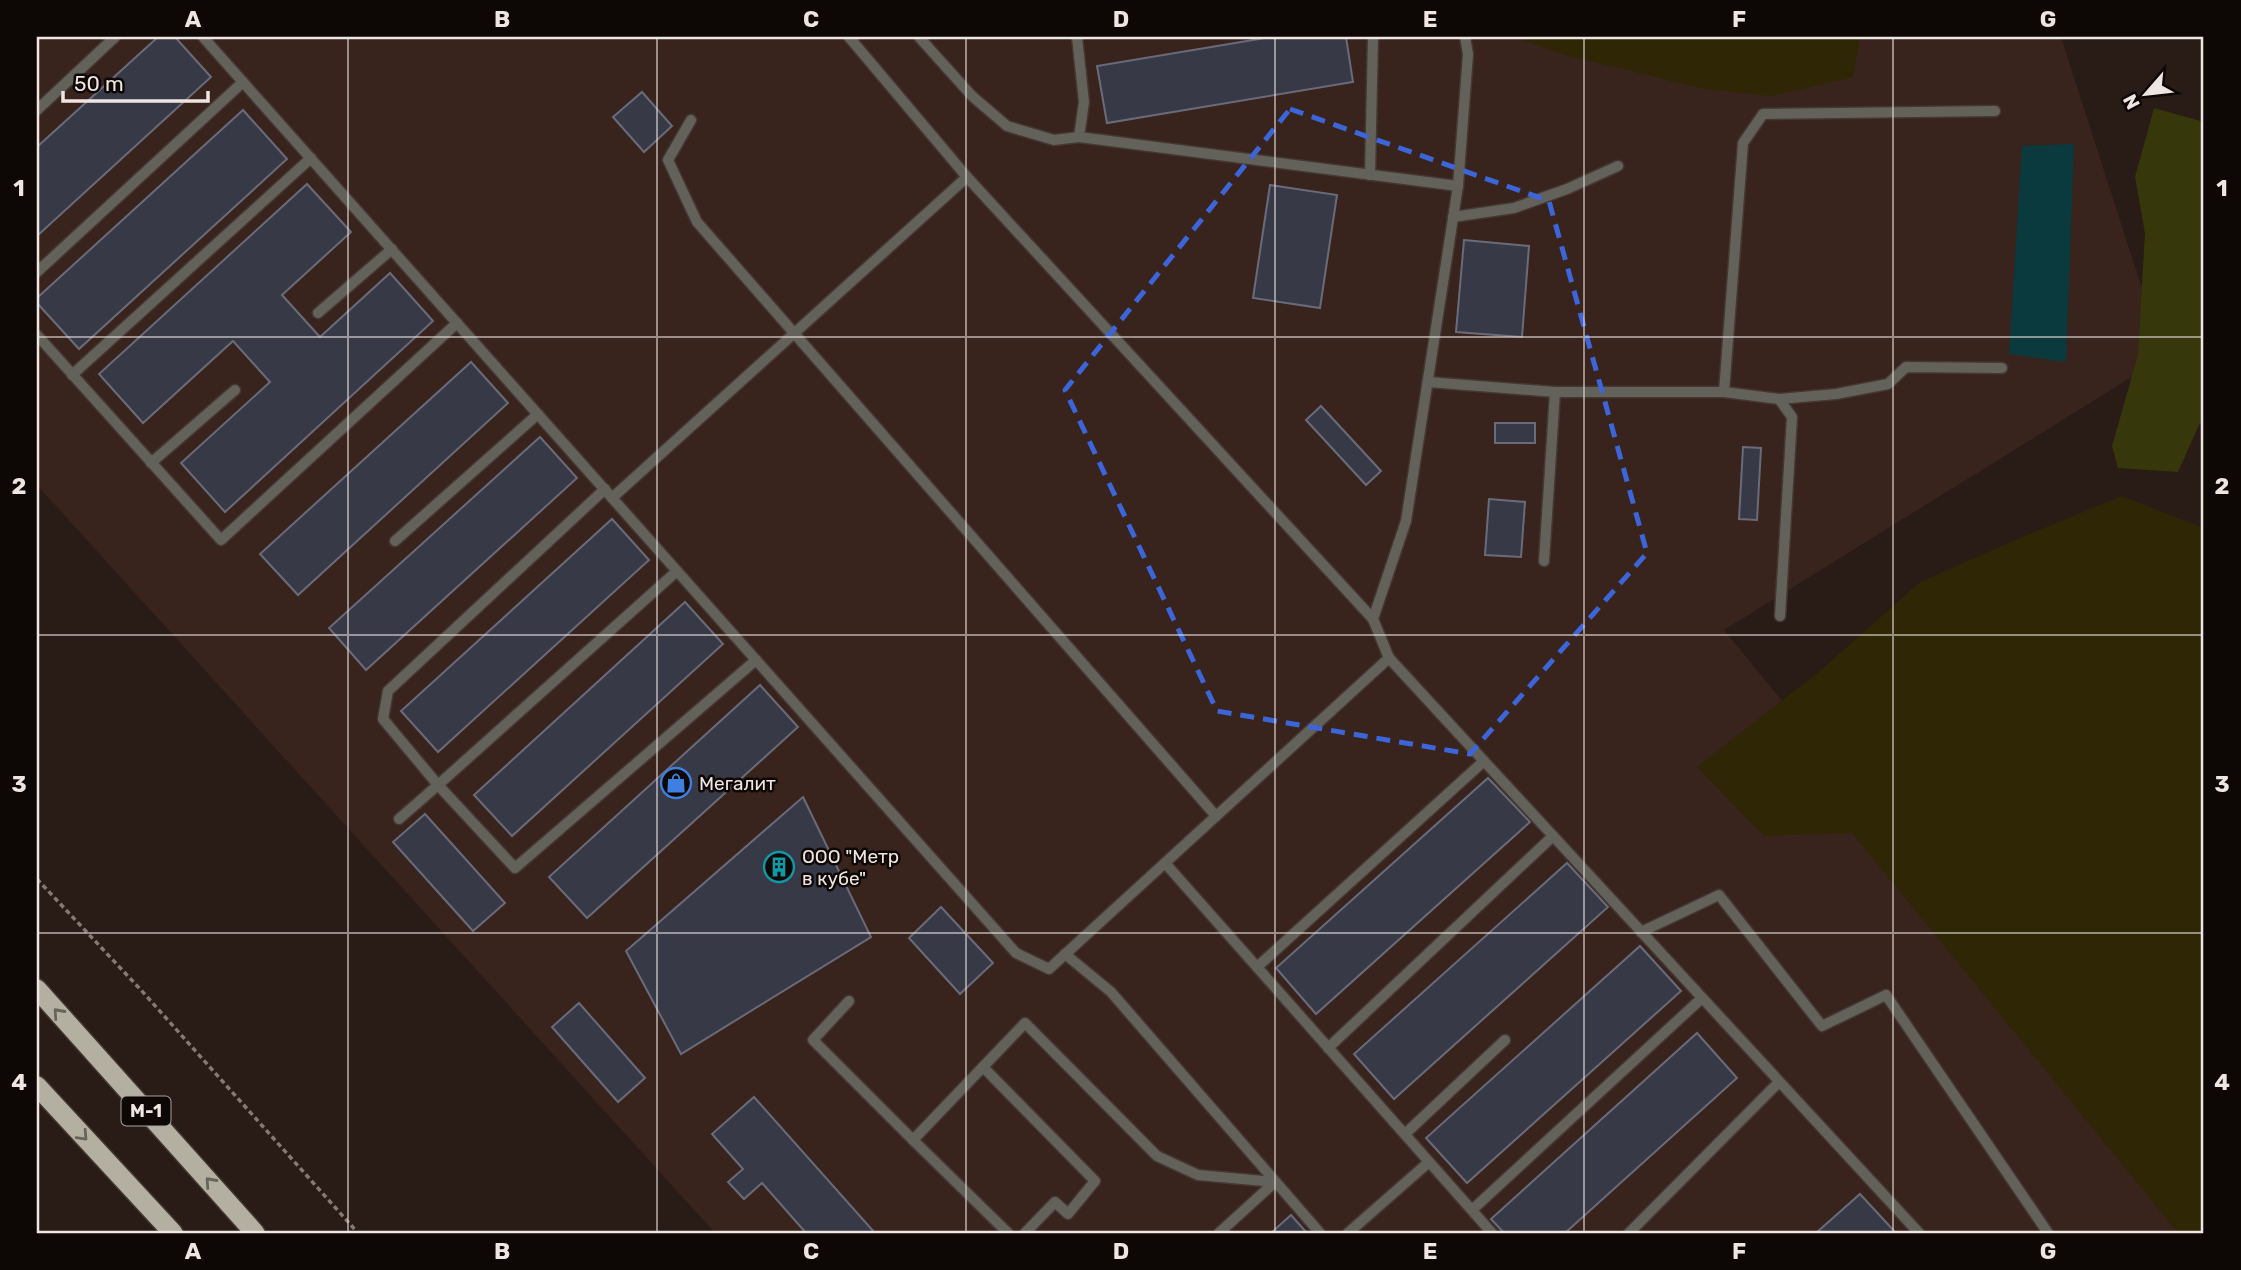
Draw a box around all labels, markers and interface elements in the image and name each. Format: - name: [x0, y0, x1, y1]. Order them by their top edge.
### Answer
- text: A: [185, 5, 202, 33]
- text: B: [494, 5, 510, 33]
- text: C: [803, 5, 819, 33]
- text: D: [1113, 5, 1129, 33]
- text: E: [1423, 5, 1437, 33]
- text: F: [1732, 5, 1746, 33]
- text: G: [2040, 5, 2056, 33]
- scale bar: [63, 60, 208, 104]
- north arrow: [2112, 60, 2182, 130]
- text: 50 m: [74, 71, 124, 96]
- text: N: [2118, 90, 2145, 113]
- text: 1: [13, 174, 25, 202]
- text: 1: [2216, 174, 2228, 202]
- text: 2: [12, 472, 26, 500]
- text: 2: [2215, 472, 2229, 500]
- shop icon: Мегалит: [659, 766, 693, 800]
- text: 3: [11, 770, 27, 798]
- text: 3: [2214, 770, 2230, 798]
- place label: Мегалит: [699, 772, 776, 795]
- place label: ООО "Метр в кубе": [802, 845, 899, 890]
- building icon: ООО "Метр в кубе": [762, 850, 796, 884]
- one-way arrow: [54, 1008, 66, 1021]
- text: 4: [11, 1068, 27, 1096]
- text: 4: [2214, 1068, 2230, 1096]
- road number: М-1: [122, 1096, 170, 1126]
- one-way arrow: [75, 1128, 88, 1141]
- one-way arrow: [206, 1177, 218, 1190]
- text: A: [185, 1237, 202, 1265]
- text: B: [494, 1237, 510, 1265]
- text: C: [803, 1237, 819, 1265]
- text: D: [1113, 1237, 1129, 1265]
- text: E: [1423, 1237, 1437, 1265]
- text: F: [1732, 1237, 1746, 1265]
- text: G: [2040, 1237, 2056, 1265]

